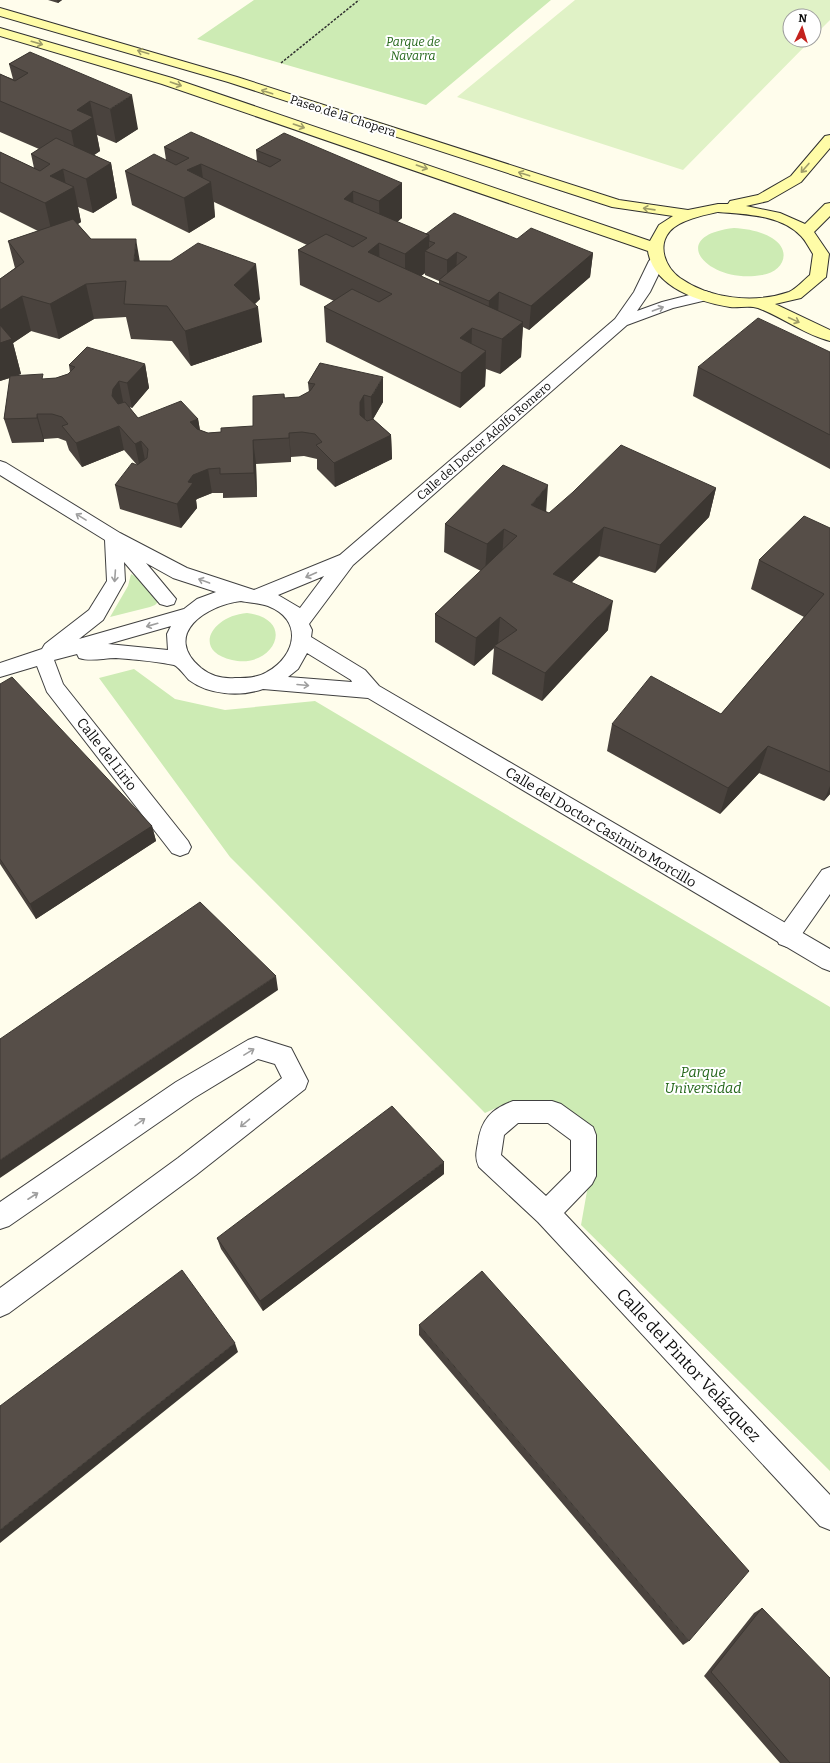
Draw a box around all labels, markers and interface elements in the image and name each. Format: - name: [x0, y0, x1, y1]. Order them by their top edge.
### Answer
- north arrow: [782, 8, 822, 48]
- text: N: [798, 12, 808, 25]
- park label: Parque de Navarra: [386, 35, 440, 63]
- one-way arrow: [31, 40, 44, 47]
- one-way arrow: [137, 48, 150, 55]
- one-way arrow: [169, 80, 181, 88]
- one-way arrow: [262, 87, 274, 95]
- street label: Paseo de la Chopera: [288, 92, 398, 140]
- one-way arrow: [292, 122, 304, 130]
- one-way arrow: [800, 163, 809, 174]
- one-way arrow: [415, 164, 427, 172]
- one-way arrow: [518, 170, 531, 177]
- one-way arrow: [643, 205, 656, 213]
- one-way arrow: [651, 304, 663, 312]
- one-way arrow: [788, 316, 800, 324]
- street label: Calle del Doctor Adolfo Romero: [414, 379, 554, 503]
- one-way arrow: [76, 513, 87, 521]
- one-way arrow: [111, 569, 118, 582]
- one-way arrow: [305, 572, 317, 580]
- one-way arrow: [197, 577, 210, 584]
- one-way arrow: [146, 622, 159, 629]
- one-way arrow: [296, 682, 309, 689]
- street label: Calle del Lirio: [73, 715, 140, 794]
- street label: Calle del Doctor Casimiro Morcillo: [502, 764, 699, 891]
- one-way arrow: [243, 1048, 255, 1056]
- park label: Parque Universidad: [665, 1064, 742, 1097]
- one-way arrow: [134, 1118, 145, 1126]
- one-way arrow: [240, 1119, 251, 1128]
- one-way arrow: [27, 1191, 38, 1200]
- street label: Calle del Pintor Velázquez: [612, 1284, 765, 1446]

